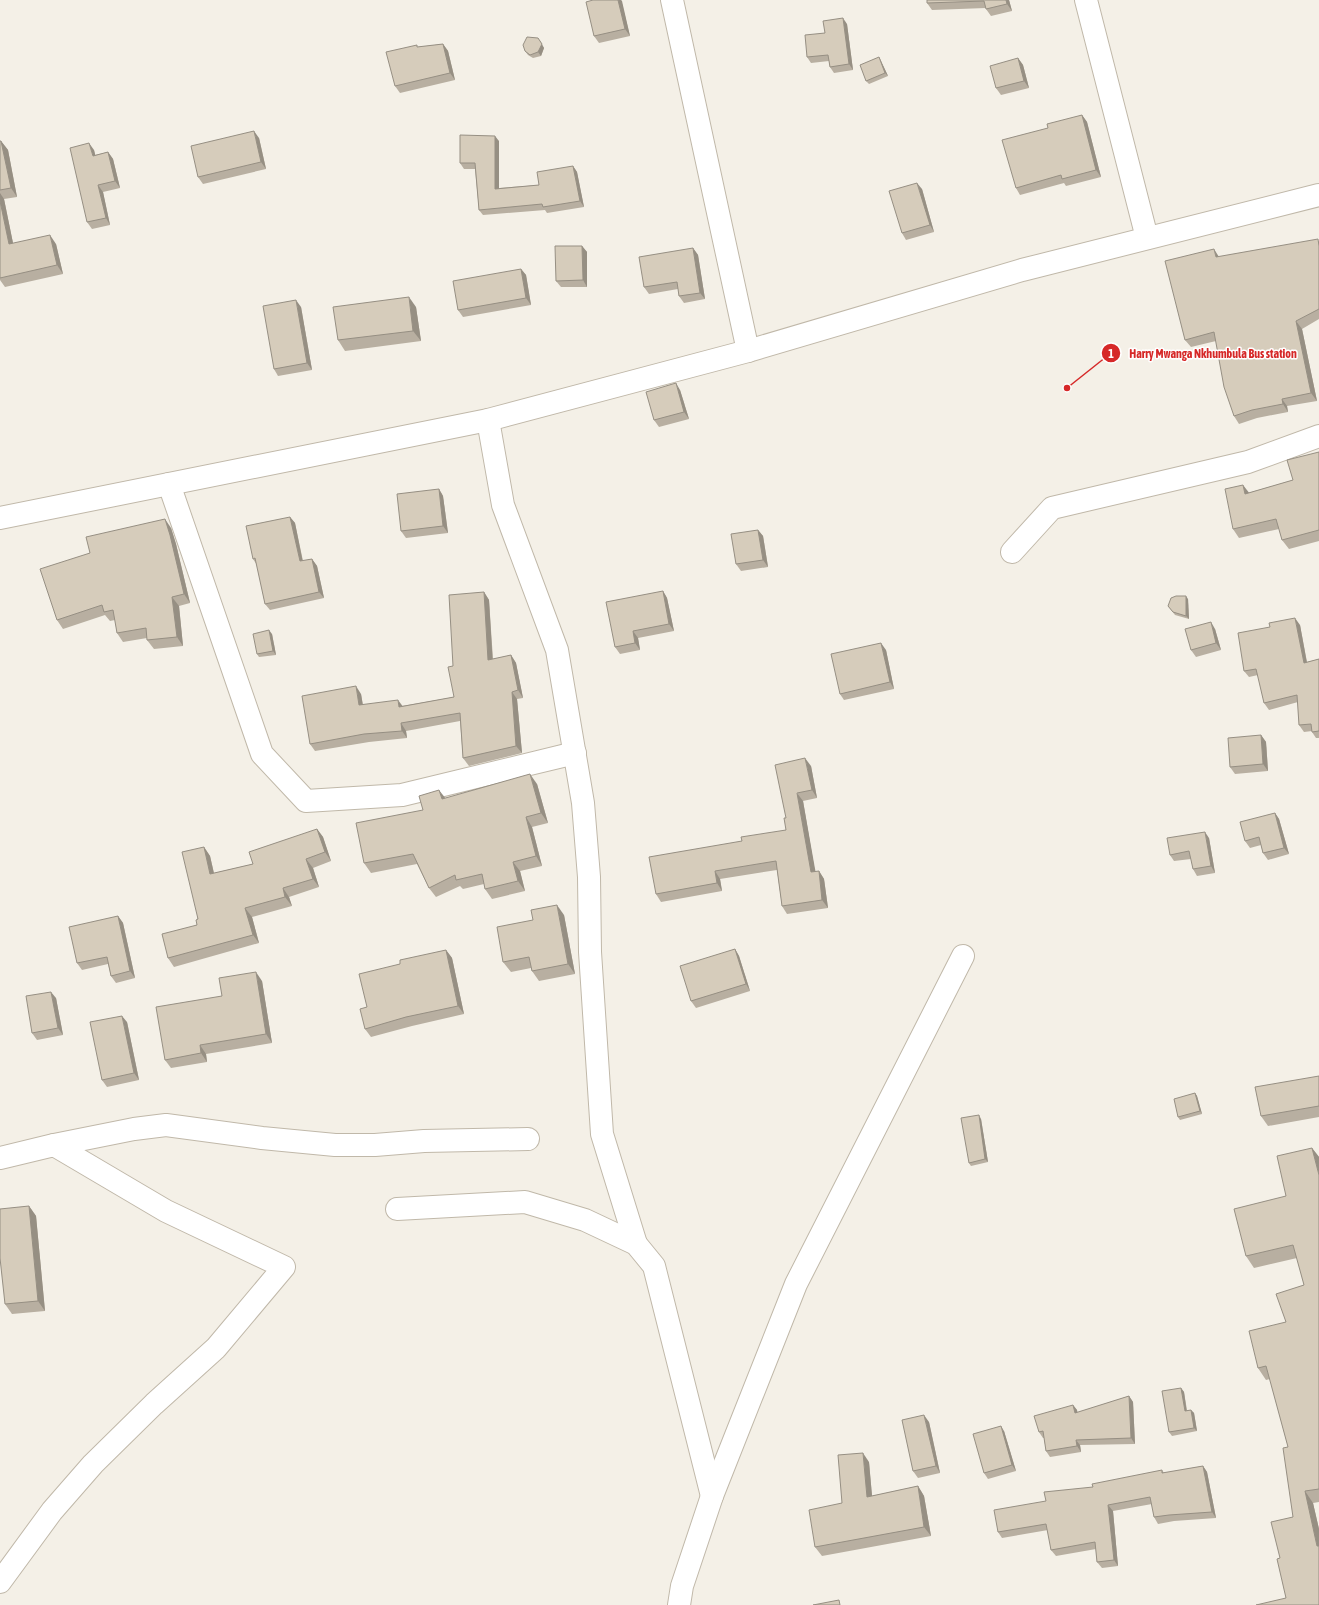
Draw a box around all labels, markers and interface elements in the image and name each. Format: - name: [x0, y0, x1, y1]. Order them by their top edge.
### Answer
- callout: Harry Mwanga Nkhumbula Bus station: [1101, 341, 1305, 365]
- text: 1: [1108, 347, 1114, 361]
- text: Harry Mwanga Nkhumbula Bus station: [1129, 347, 1297, 361]

